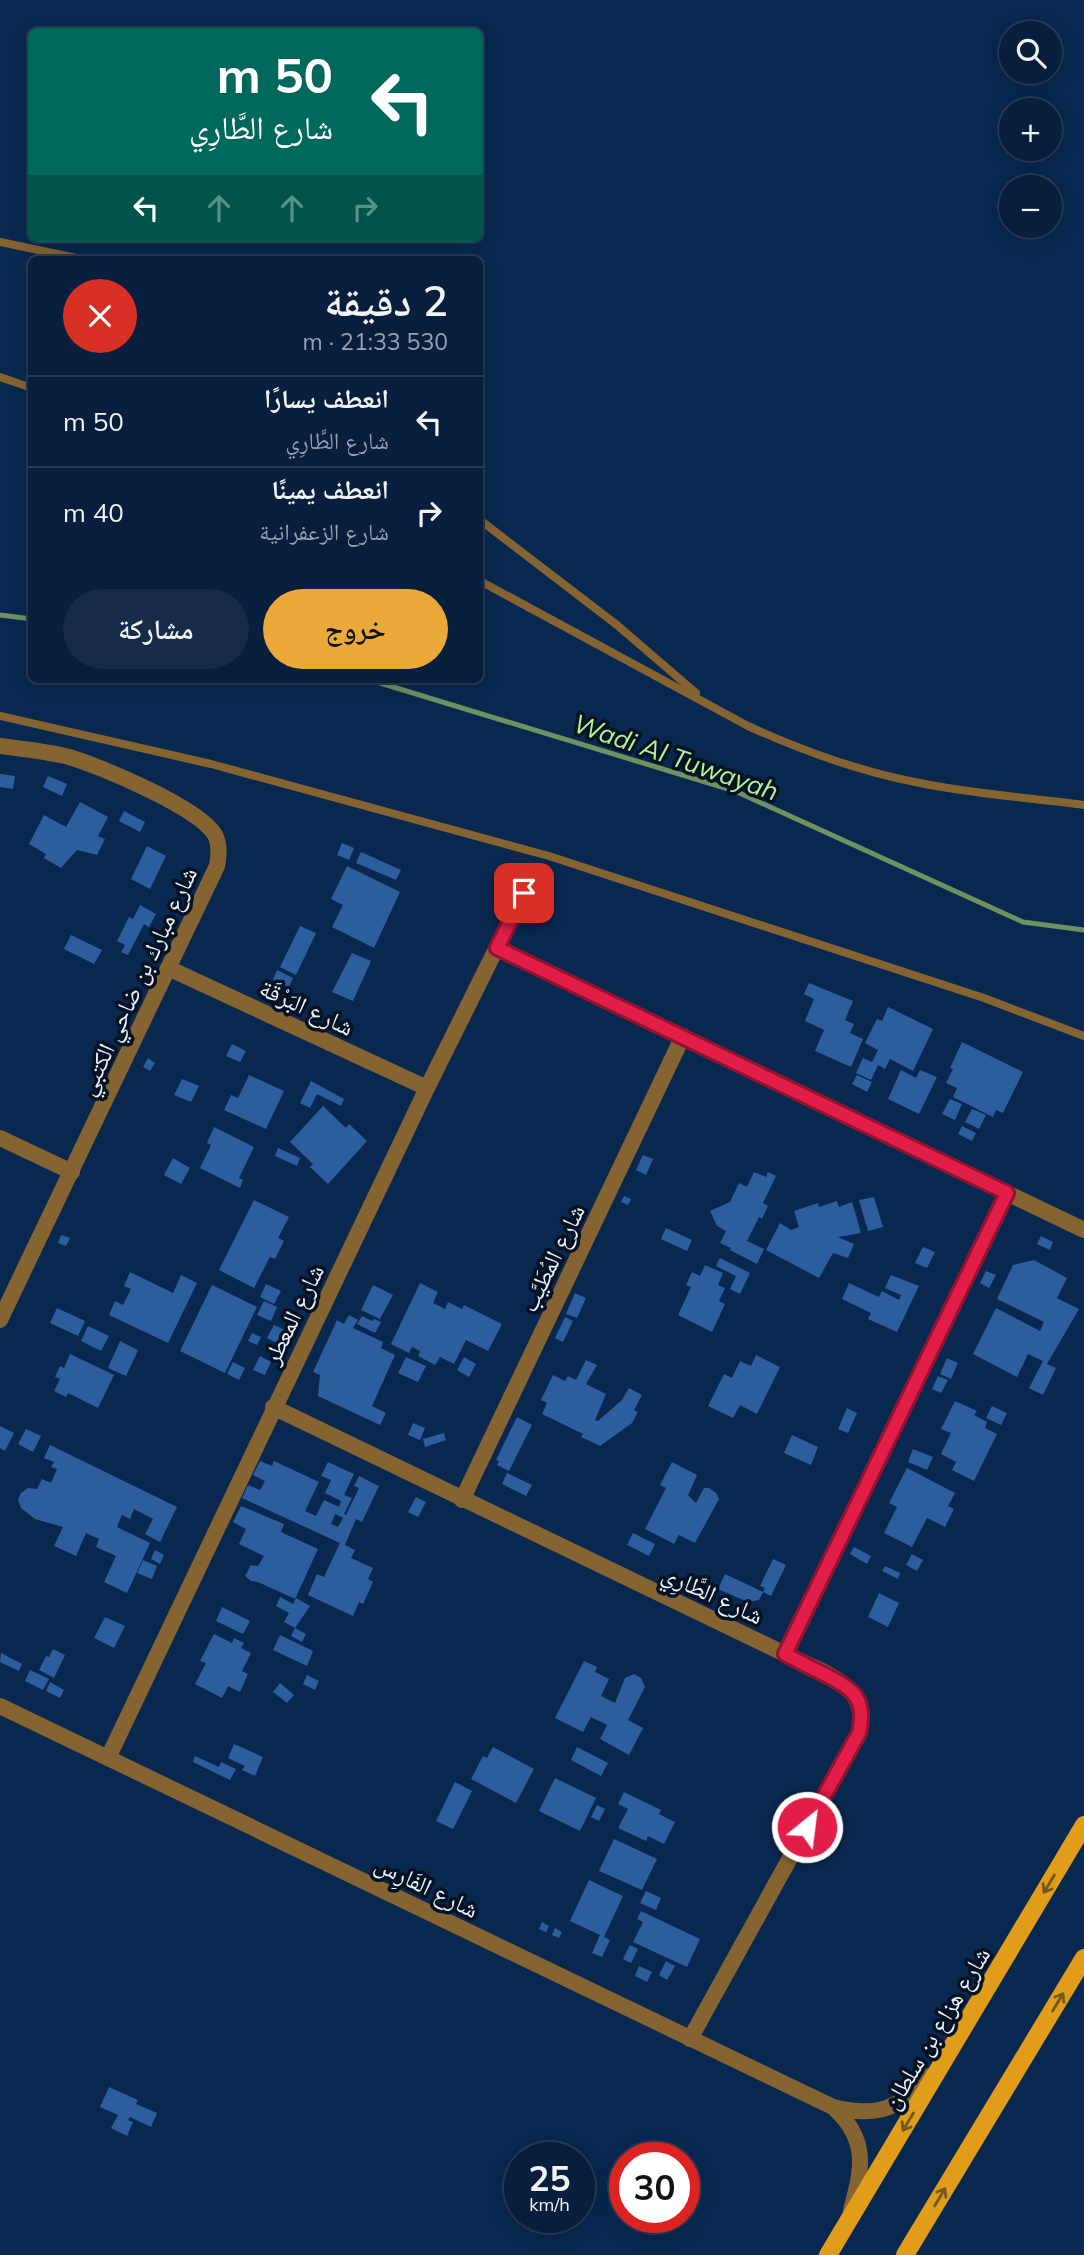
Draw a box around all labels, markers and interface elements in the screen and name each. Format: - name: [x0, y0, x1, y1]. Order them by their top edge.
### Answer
- map controls: [999, 21, 1062, 238]
- button: search: [999, 21, 1062, 84]
- text: 50 m: [217, 44, 333, 105]
- icon: left: [357, 56, 448, 147]
- button: +: [999, 98, 1062, 161]
- text: شارع الطَّارِي: [189, 107, 333, 147]
- button: −: [999, 175, 1062, 238]
- icon: left: [127, 189, 165, 227]
- icon: ahead: [200, 189, 238, 227]
- icon: ahead: [273, 189, 311, 227]
- icon: right: [346, 189, 384, 227]
- text: 2 دقيقة: [324, 274, 448, 327]
- button: close: [63, 279, 137, 353]
- text: 530 m · 21:33: [303, 327, 448, 356]
- text: انعطف يسارًا: [264, 382, 389, 415]
- icon: left: [410, 403, 448, 441]
- text: 50 m: [63, 405, 124, 438]
- text: شارع الطَّارِي: [286, 426, 389, 455]
- text: انعطف يمينًا: [272, 473, 389, 506]
- icon: right: [410, 494, 448, 532]
- text: 40 m: [63, 496, 124, 529]
- text: شارع الزعفرانية: [259, 517, 389, 546]
- button: مشاركة: [63, 589, 249, 669]
- button: خروج: [263, 589, 448, 669]
- water label: Wadi Al Tuwayah: [569, 706, 783, 808]
- street label: شارع مبارك بن ضاحي الكتبي: [71, 862, 208, 1102]
- pin: [494, 863, 554, 923]
- icon: arrive: [505, 874, 543, 912]
- street label: شارع البَرْقَة: [255, 972, 359, 1043]
- street label: شارع المُطَيَّب: [513, 1199, 592, 1317]
- street label: شارع المعطر: [256, 1259, 331, 1370]
- street label: شارع الطَّارِي: [656, 1558, 768, 1635]
- position arrow: [770, 1790, 844, 1864]
- street label: شارع الفَارِس: [369, 1848, 484, 1927]
- one-way arrow: [1042, 1873, 1056, 1893]
- street label: شارع هزاع بن سلطان: [876, 1941, 997, 2115]
- one-way arrow: [1051, 1992, 1065, 2012]
- one-way arrow: [901, 2111, 915, 2131]
- speed limit sign: 30: [609, 2142, 700, 2233]
- text: 25: [528, 2156, 571, 2200]
- one-way arrow: [934, 2187, 948, 2207]
- text: km/h: [529, 2193, 570, 2216]

